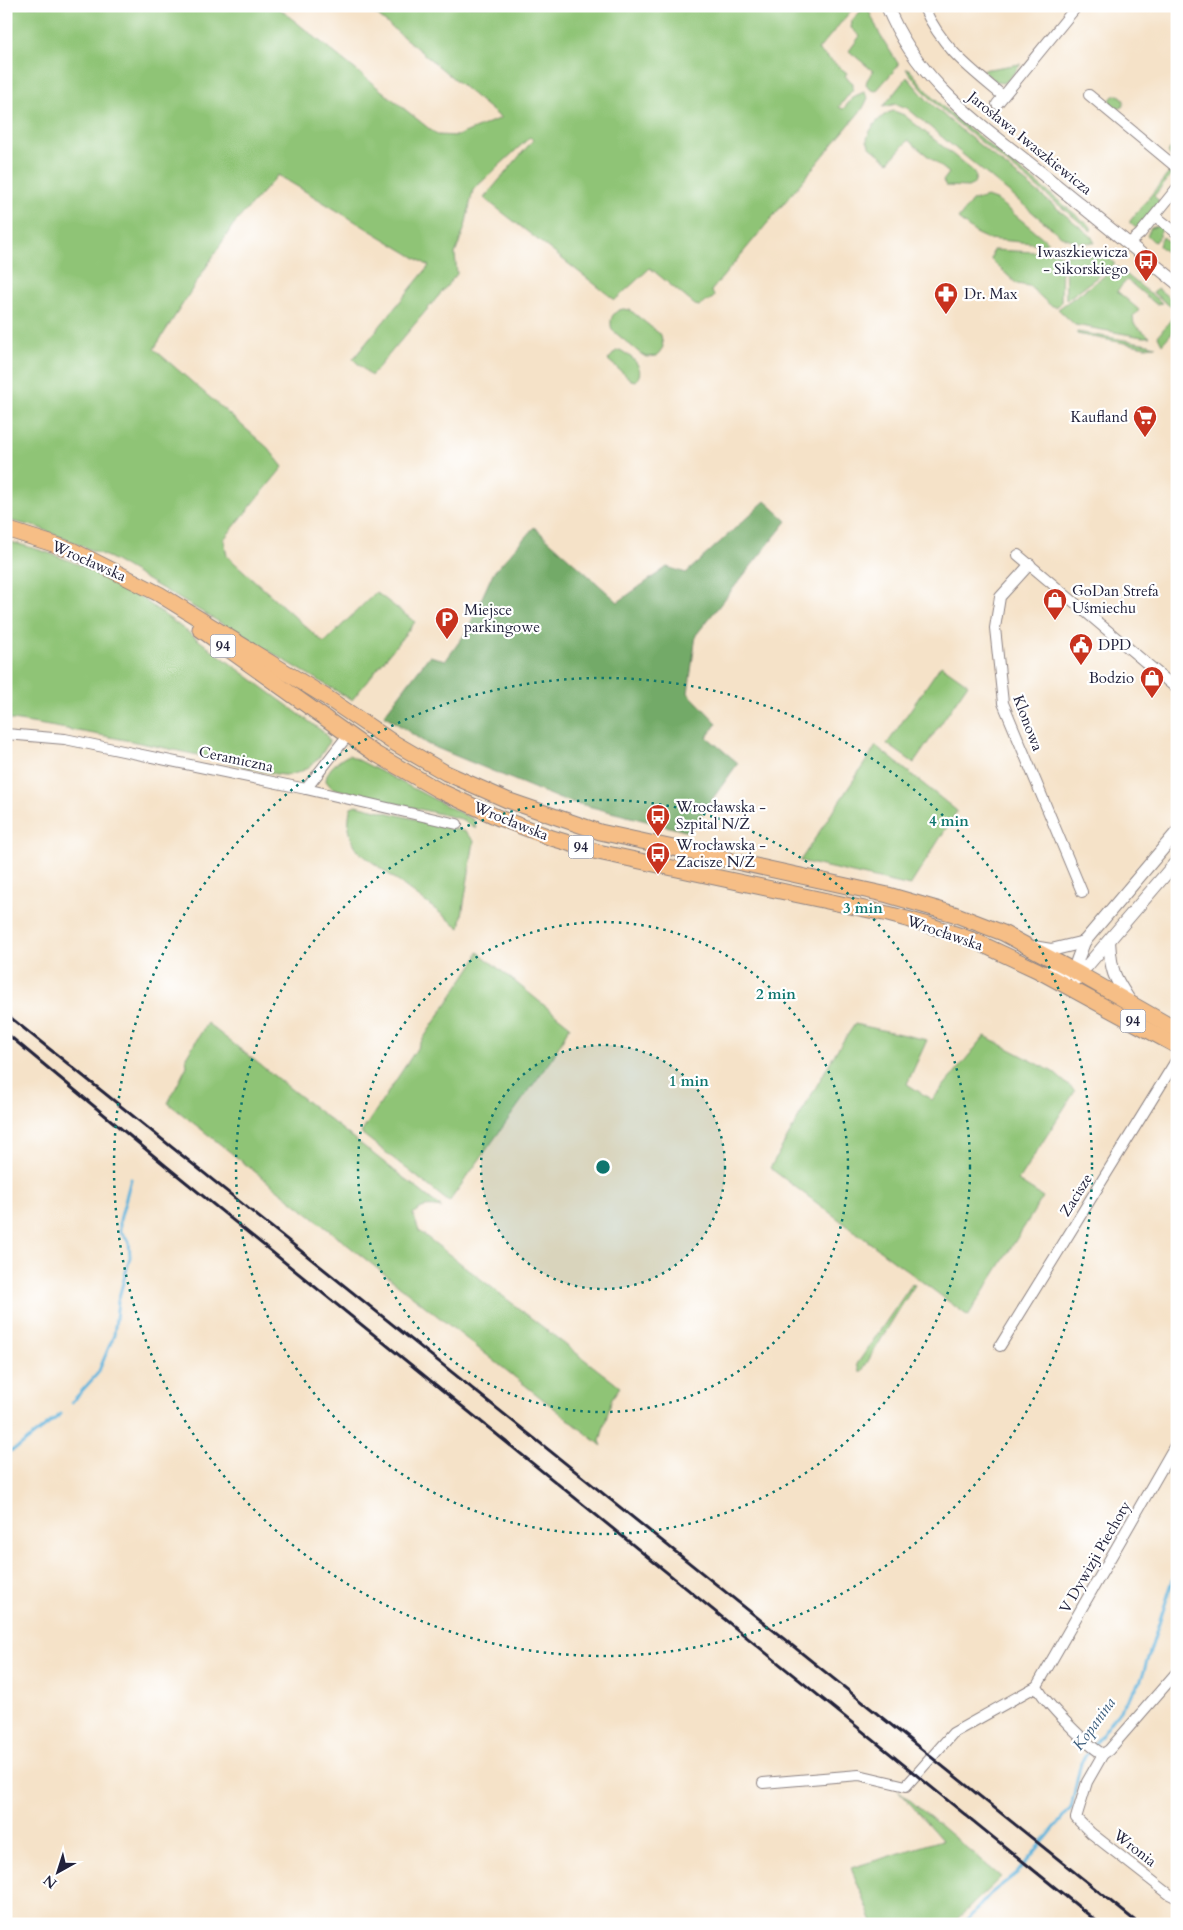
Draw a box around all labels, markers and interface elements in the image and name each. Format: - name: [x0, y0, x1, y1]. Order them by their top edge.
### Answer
- street label: Jarosława Iwaszkiewicza: [962, 86, 1097, 200]
- place label: Iwaszkiewicza - Sikorskiego: [1037, 242, 1129, 279]
- bus stop icon: Iwaszkiewicza - Sikorskiego: [1133, 248, 1159, 282]
- pharmacy icon: Dr. Max: [933, 281, 959, 315]
- place label: Dr. Max: [964, 284, 1018, 304]
- supermarket icon: Kaufland: [1132, 404, 1158, 438]
- place label: Kaufland: [1071, 407, 1128, 427]
- street label: Wrocławska: [48, 535, 130, 586]
- place label: GoDan Strefa Uśmiechu: [1072, 581, 1159, 618]
- shop icon: GoDan Strefa Uśmiechu: [1042, 587, 1068, 621]
- place label: Miejsce parkingowe: [464, 600, 540, 637]
- parking icon: Miejsce parkingowe: [434, 606, 460, 640]
- public building icon: DPD: [1068, 632, 1094, 666]
- road number: 94: [210, 634, 236, 658]
- place label: DPD: [1098, 635, 1131, 655]
- shop icon: Bodzio: [1139, 665, 1165, 699]
- place label: Bodzio: [1089, 668, 1134, 688]
- street label: Klonowa: [1008, 692, 1048, 754]
- street label: Ceramiczna: [197, 741, 276, 777]
- street label: Wrocławska: [470, 797, 552, 845]
- place label: Wrocławska - Szpital N/Ż: [675, 797, 766, 834]
- bus stop icon: Wrocławska - Szpital N/Ż: [645, 803, 671, 837]
- text: 4 min: [929, 811, 969, 831]
- place label: Wrocławska - Zacisze N/Ż: [675, 835, 766, 872]
- road number: 94: [568, 836, 594, 859]
- bus stop icon: Wrocławska - Zacisze N/Ż: [645, 841, 671, 875]
- text: 3 min: [843, 898, 883, 918]
- street label: Wrocławska: [903, 910, 986, 956]
- text: 2 min: [756, 984, 796, 1004]
- road number: 94: [1120, 1009, 1146, 1032]
- text: 1 min: [669, 1071, 709, 1091]
- centre of rings: [594, 1158, 612, 1176]
- street label: Zacisze: [1055, 1170, 1097, 1220]
- street label: V Dywizji Piechoty: [1055, 1497, 1135, 1617]
- water label: Kopanina: [1067, 1693, 1121, 1755]
- street label: Wronia: [1109, 1824, 1161, 1871]
- north arrow: [32, 1848, 82, 1898]
- text: N: [39, 1871, 61, 1893]

